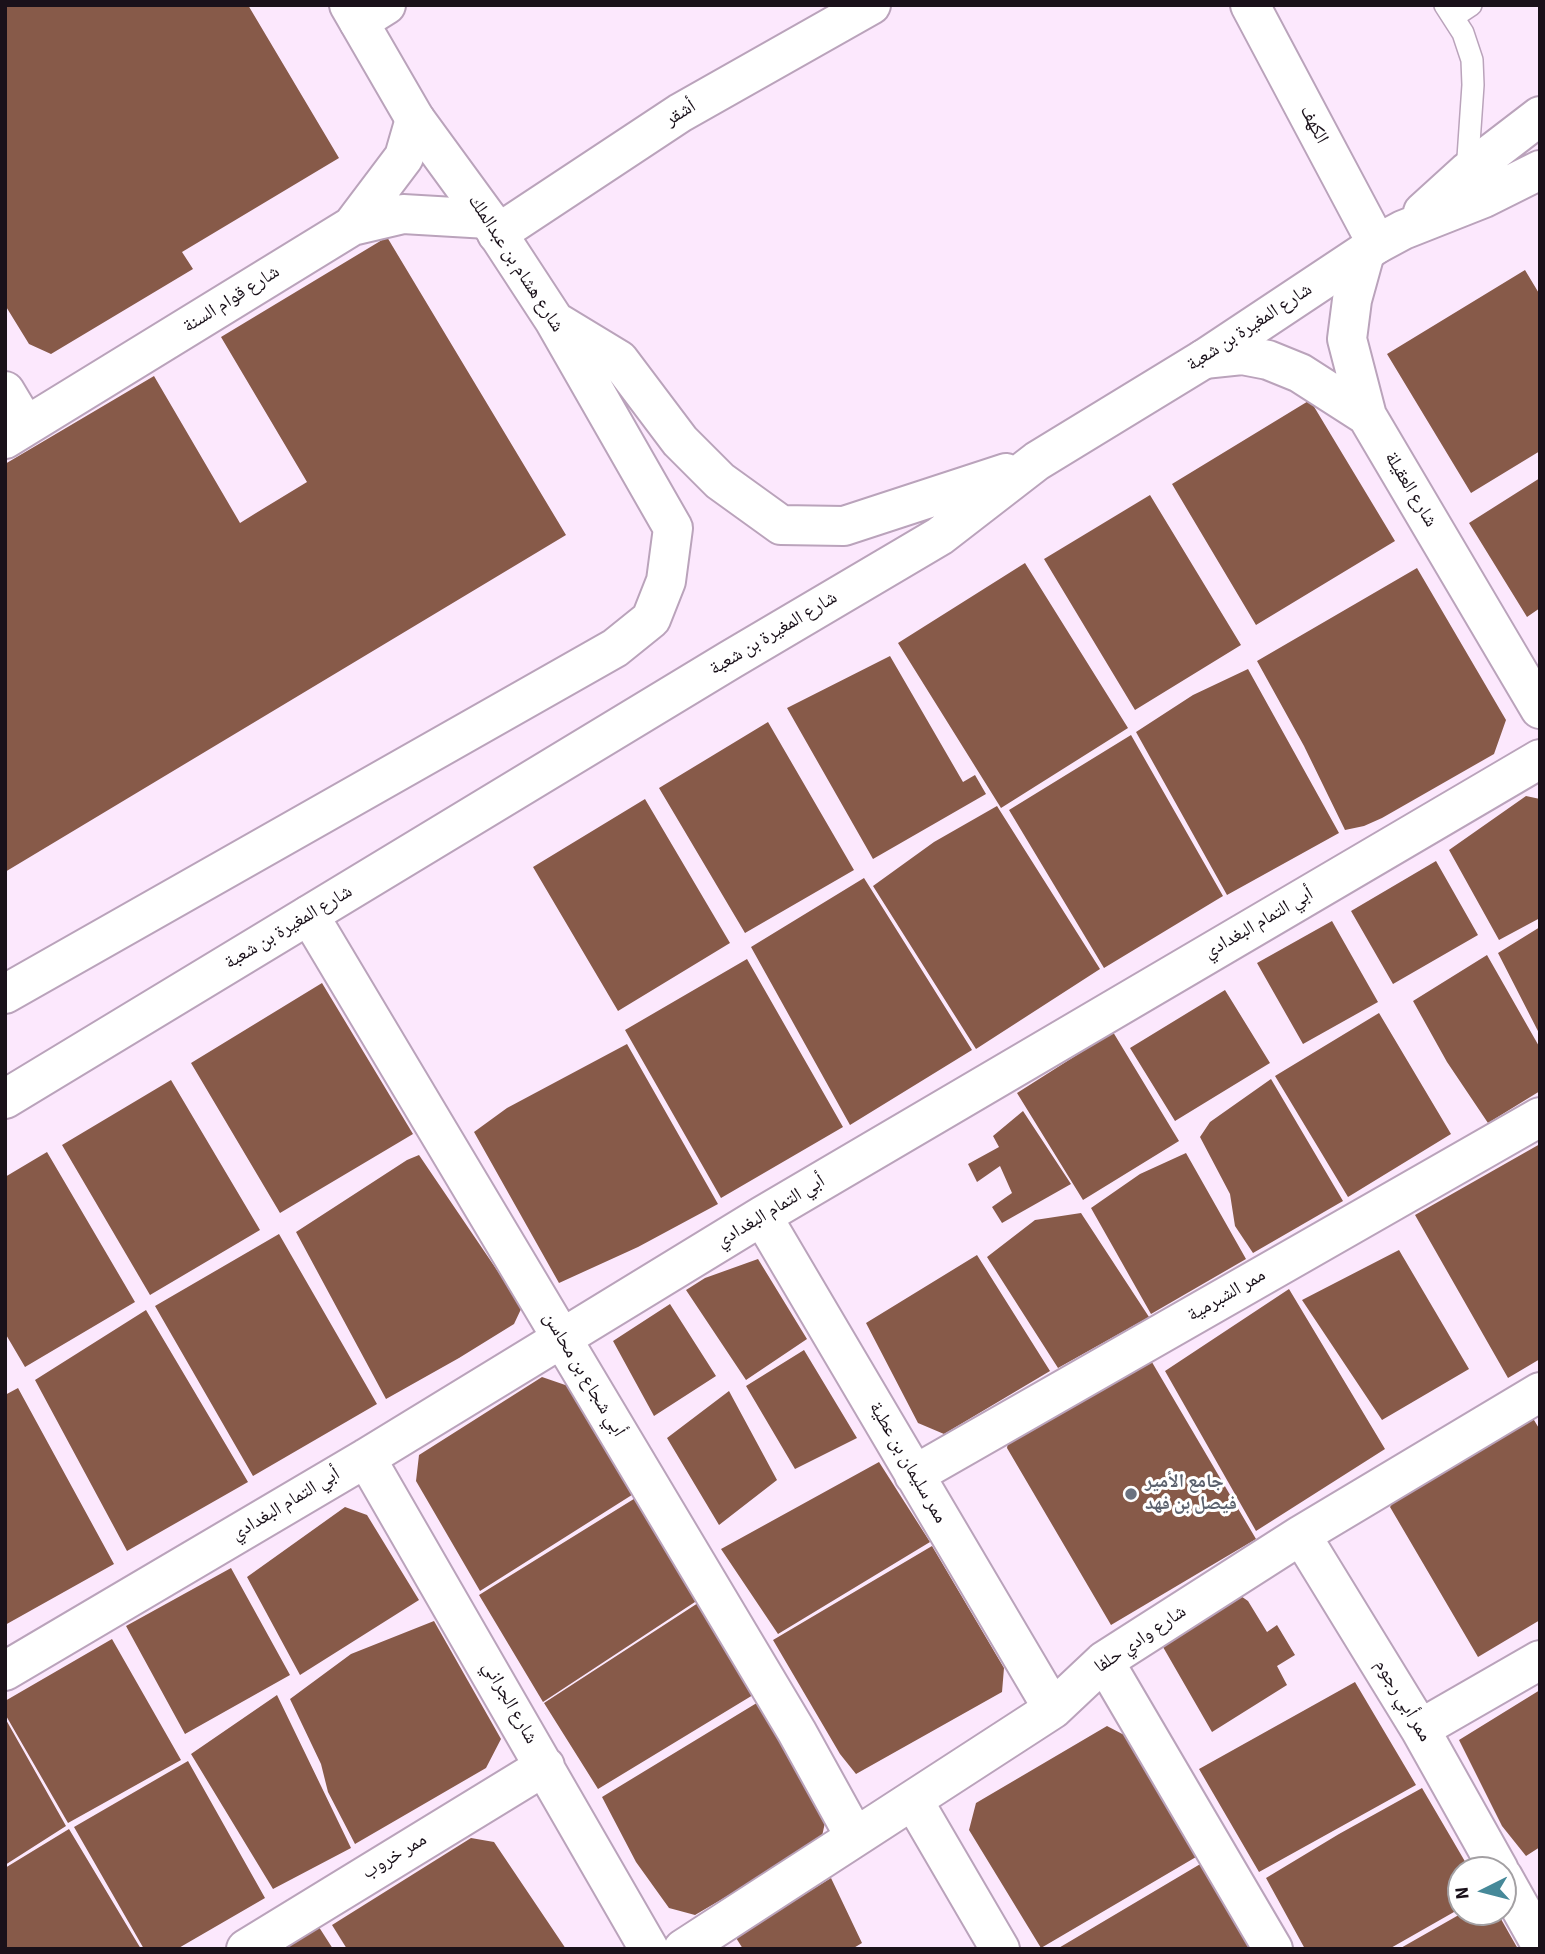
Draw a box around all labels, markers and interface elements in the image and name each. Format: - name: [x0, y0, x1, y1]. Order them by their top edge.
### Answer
- street label: أشقر: [661, 96, 701, 132]
- street label: الكهف: [1294, 102, 1332, 148]
- street label: شارع هشام بن عبدالملك: [462, 191, 568, 337]
- street label: شارع قوام السنة: [179, 261, 285, 339]
- street label: شارع المغيرة بن شعبة: [1183, 279, 1317, 377]
- street label: شارع العقيلة: [1379, 448, 1441, 532]
- street label: شارع المغيرة بن شعبة: [706, 587, 842, 681]
- street label: شارع المغيرة بن شعبة: [221, 881, 357, 975]
- street label: أبي التمام البغدادي: [1200, 883, 1318, 965]
- street label: أبي التمام البغدادي: [712, 1171, 830, 1253]
- street label: ممر الشبرمية: [1184, 1265, 1270, 1327]
- street label: أبي شجاع بن محاسن: [537, 1308, 629, 1442]
- street label: ممر سليمان بن عطية: [863, 1398, 951, 1528]
- street label: أبي التمام البغدادي: [227, 1464, 345, 1546]
- place label: جامع الأمير فيصل بن فهد: [1145, 1472, 1237, 1516]
- marker: جامع الأمير فيصل بن فهد: [1123, 1486, 1139, 1502]
- street label: شارع وادي حلفا: [1091, 1601, 1191, 1679]
- street label: ممر أبي رجوم: [1368, 1656, 1436, 1746]
- street label: شارع الجراني: [476, 1658, 542, 1748]
- street label: ممر خروب: [359, 1829, 431, 1885]
- north arrow: [1447, 1856, 1517, 1926]
- text: N: [1449, 1885, 1477, 1901]

